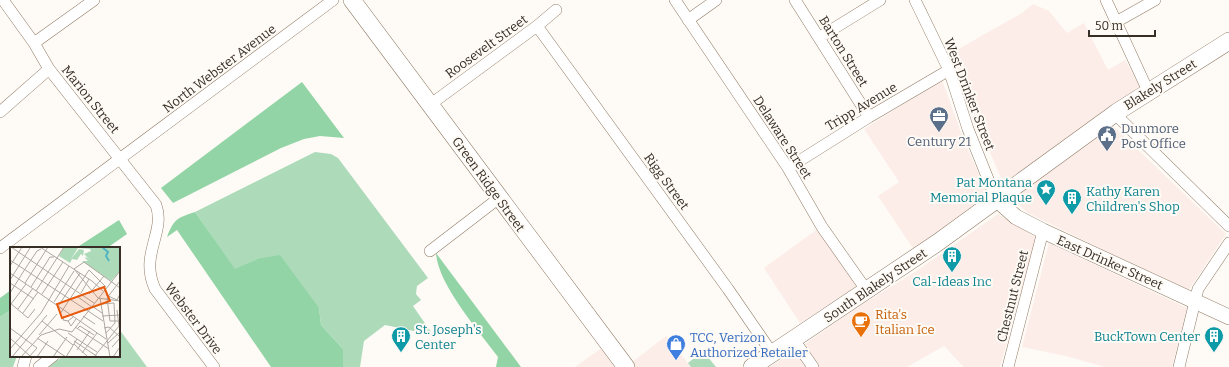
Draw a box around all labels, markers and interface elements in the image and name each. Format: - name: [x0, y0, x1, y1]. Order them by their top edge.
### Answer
- street label: Roosevelt Street: [442, 11, 530, 81]
- scale bar: [1089, 12, 1155, 38]
- street label: Barton Street: [816, 13, 871, 90]
- text: 50 m: [1095, 19, 1124, 33]
- street label: North Webster Avenue: [160, 21, 279, 116]
- street label: West Drinker Street: [941, 36, 998, 153]
- street label: Blakely Street: [1121, 56, 1200, 113]
- street label: Marion Street: [59, 62, 123, 136]
- street label: Tripp Avenue: [823, 79, 900, 134]
- street label: Delaware Street: [750, 93, 815, 182]
- office icon: Century 21: [928, 105, 950, 133]
- place label: Dunmore Post Office: [1121, 121, 1186, 151]
- public building icon: Dunmore Post Office: [1096, 124, 1118, 152]
- street label: Green Ridge Street: [449, 134, 528, 235]
- place label: Century 21: [907, 134, 972, 149]
- street label: Rigg Street: [641, 150, 692, 213]
- place label: Pat Montana Memorial Plaque: [930, 175, 1032, 205]
- place icon: Pat Montana Memorial Plaque: [1035, 178, 1057, 206]
- place label: Kathy Karen Children's Shop: [1086, 184, 1180, 214]
- building icon: Kathy Karen Children's Shop: [1061, 187, 1083, 215]
- street label: East Drinker Street: [1055, 232, 1165, 293]
- street label: South Blakely Street: [821, 245, 930, 325]
- building icon: Cal-Ideas Inc: [941, 245, 963, 273]
- inset map: [10, 247, 120, 357]
- street label: Chestnut Street: [994, 248, 1031, 344]
- place label: Cal-Ideas Inc: [912, 274, 992, 289]
- street label: Webster Drive: [162, 280, 225, 357]
- place label: Rita's Italian Ice: [875, 307, 935, 337]
- cafe icon: Rita's Italian Ice: [850, 310, 872, 338]
- place label: St. Joseph's Center: [415, 322, 481, 352]
- building icon: St. Joseph's Center: [390, 325, 412, 353]
- building icon: BuckTown Center: [1203, 325, 1225, 353]
- place label: BuckTown Center: [1094, 329, 1200, 344]
- place label: TCC, Verizon Authorized Retailer: [690, 330, 808, 360]
- shop icon: TCC, Verizon Authorized Retailer: [665, 333, 687, 361]

